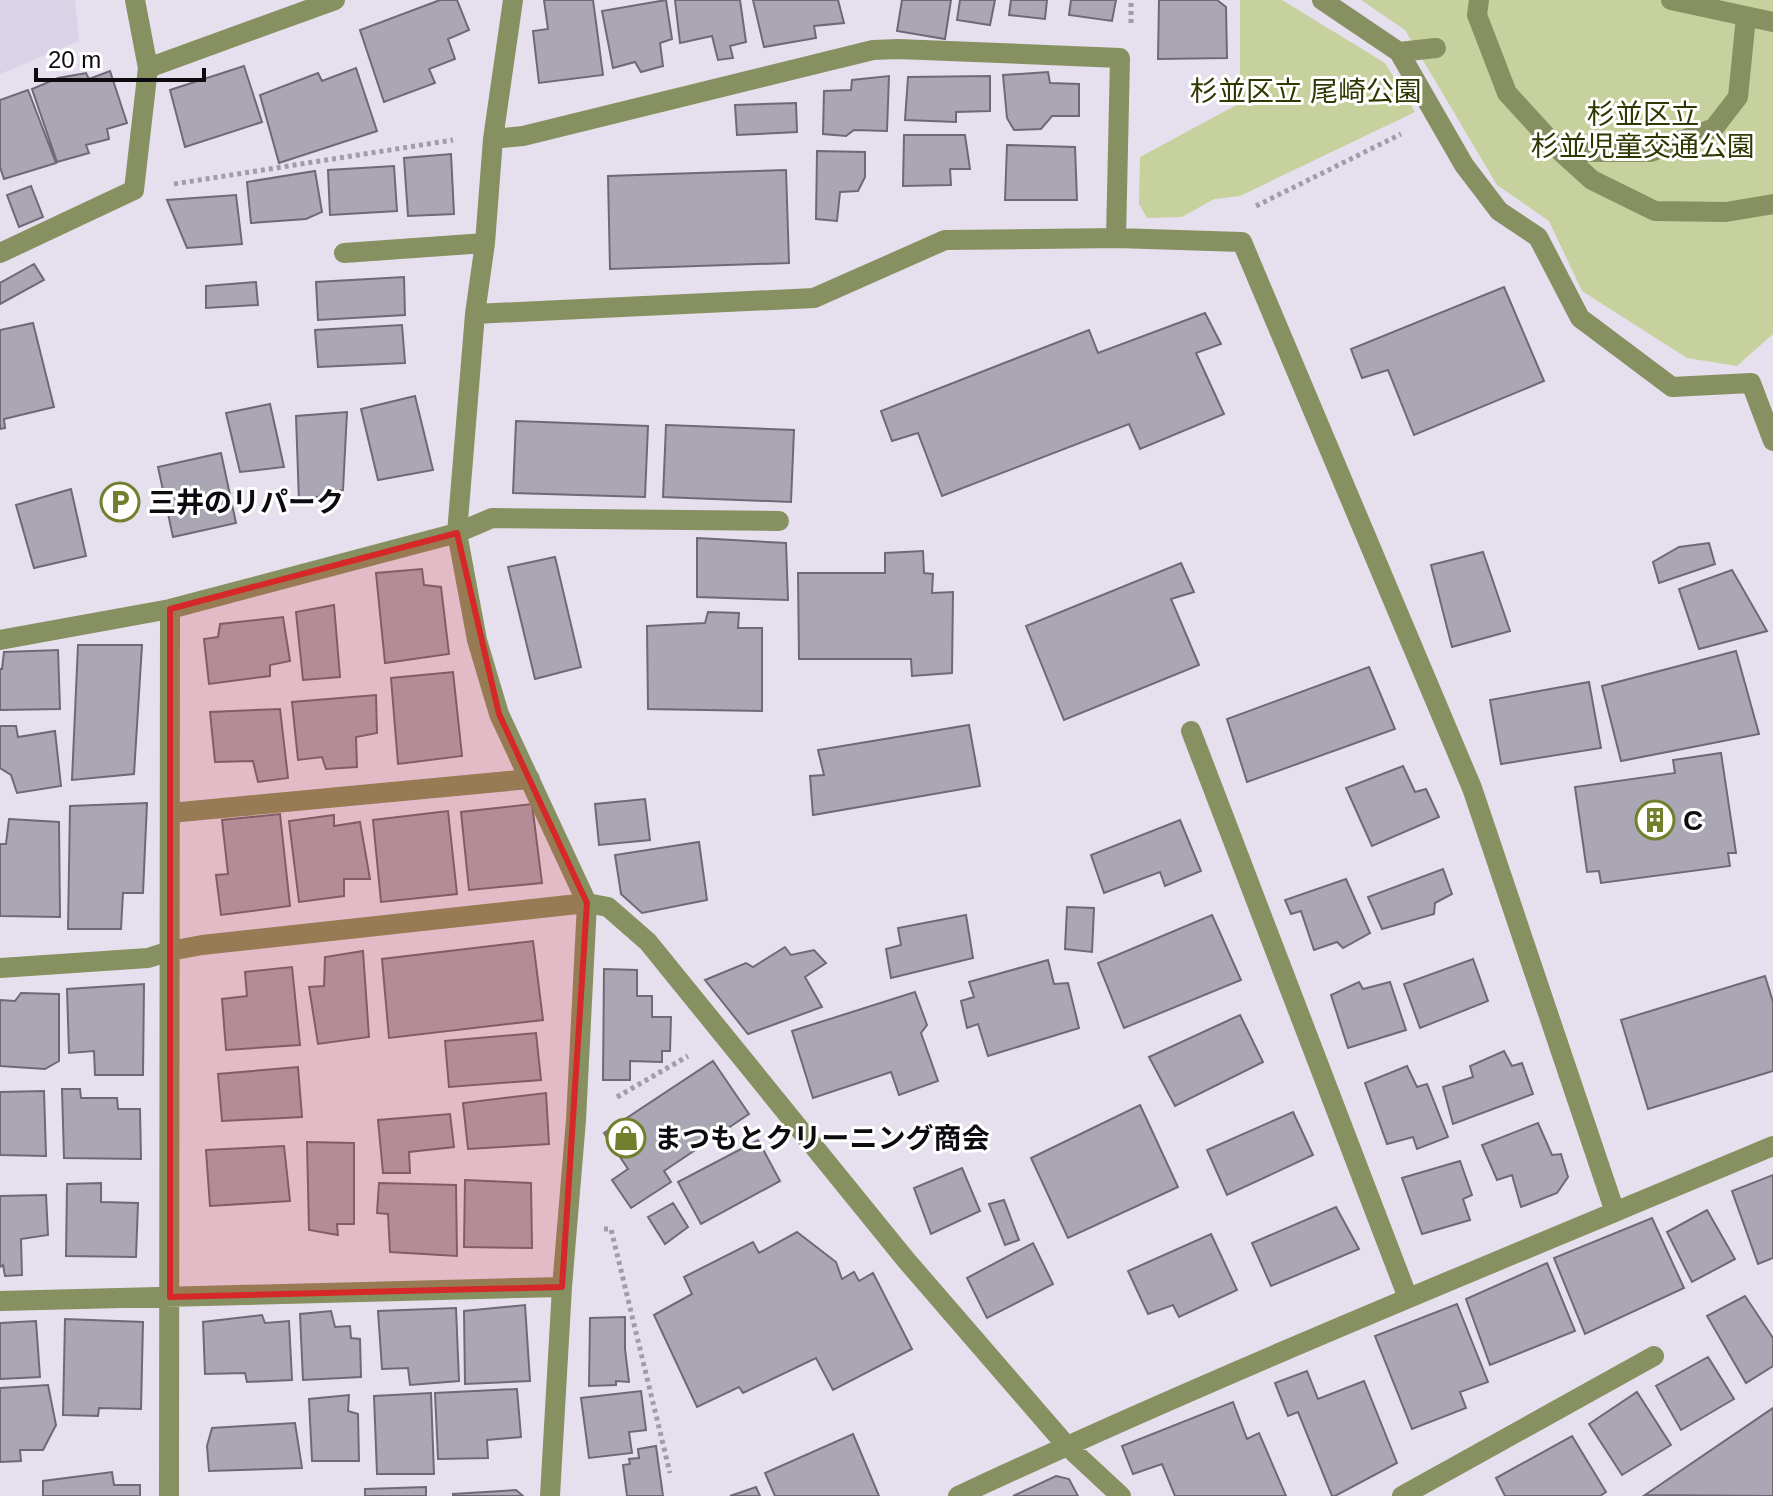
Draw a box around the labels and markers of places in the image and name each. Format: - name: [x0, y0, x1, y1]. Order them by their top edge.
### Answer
- parking icon: 三井のリパーク: [99, 481, 141, 523]
- place label: 三井のリパーク: [148, 487, 344, 518]
- building icon: C: [1634, 799, 1676, 841]
- place label: C: [1683, 805, 1703, 836]
- shop icon: まつもとクリーニング商会: [605, 1117, 647, 1159]
- place label: まつもとクリーニング商会: [654, 1123, 989, 1154]

